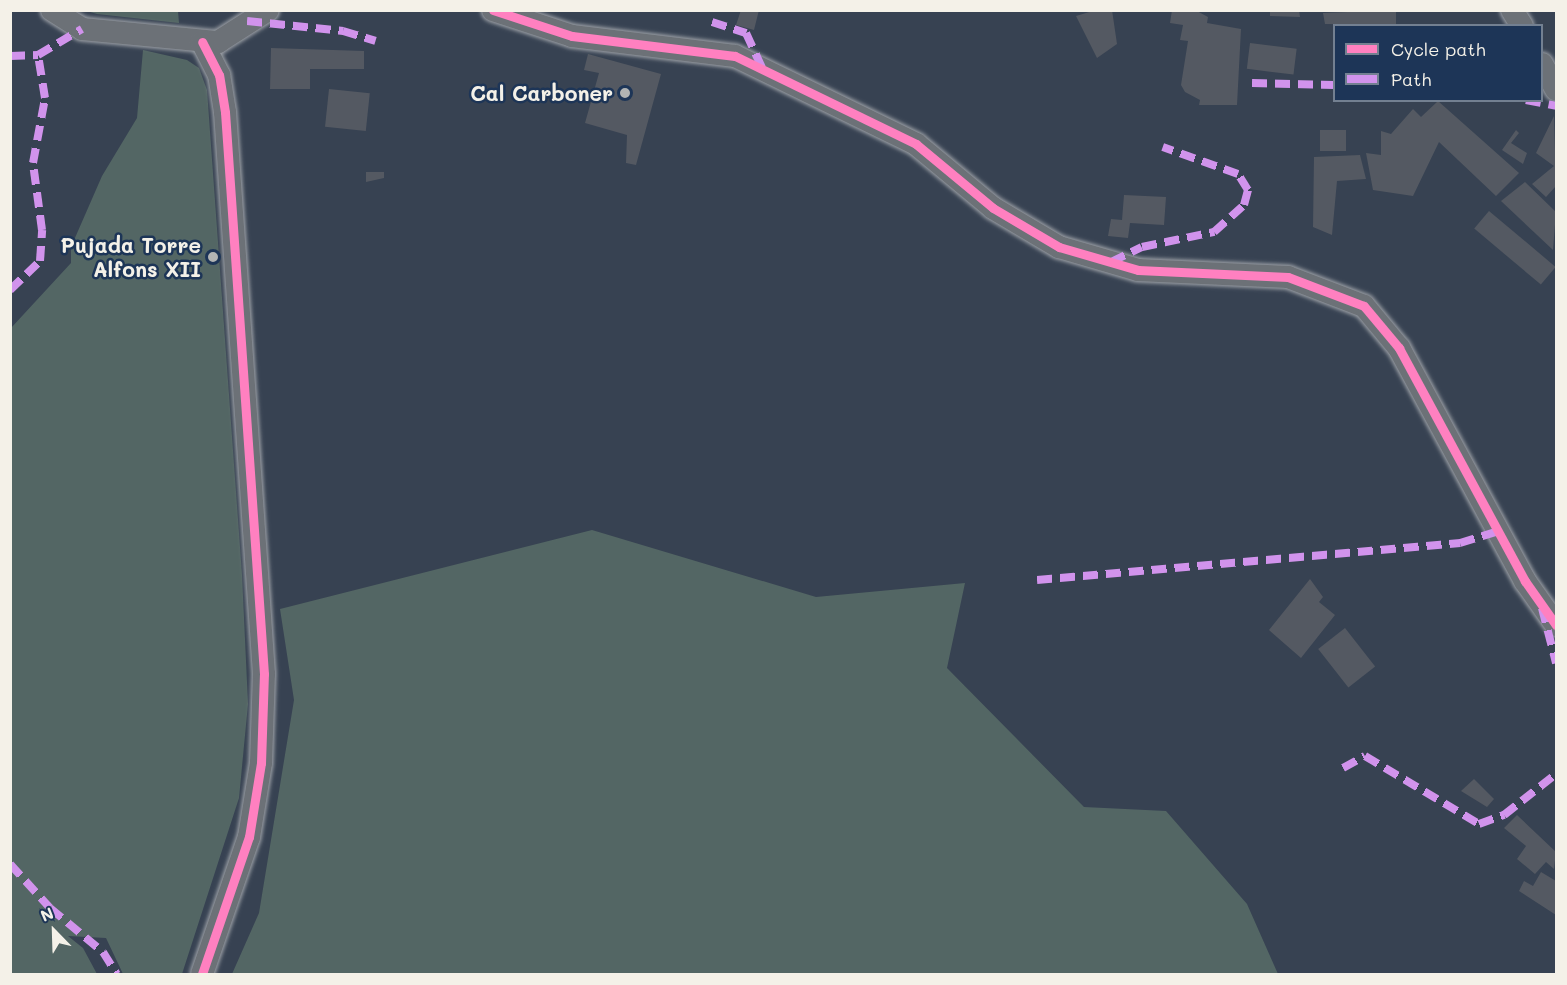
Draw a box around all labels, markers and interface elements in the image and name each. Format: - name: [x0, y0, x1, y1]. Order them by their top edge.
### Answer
- legend: [1333, 24, 1543, 102]
- text: Cycle path: [1391, 37, 1486, 61]
- text: Path: [1391, 67, 1431, 91]
- place label: Cal Carboner: [470, 80, 613, 106]
- marker: Cal Carboner: [618, 86, 632, 100]
- place label: Pujada Torre Alfons XII: [61, 232, 201, 282]
- marker: Pujada Torre Alfons XII: [206, 250, 220, 264]
- north arrow: [24, 901, 84, 961]
- text: N: [37, 902, 56, 926]

